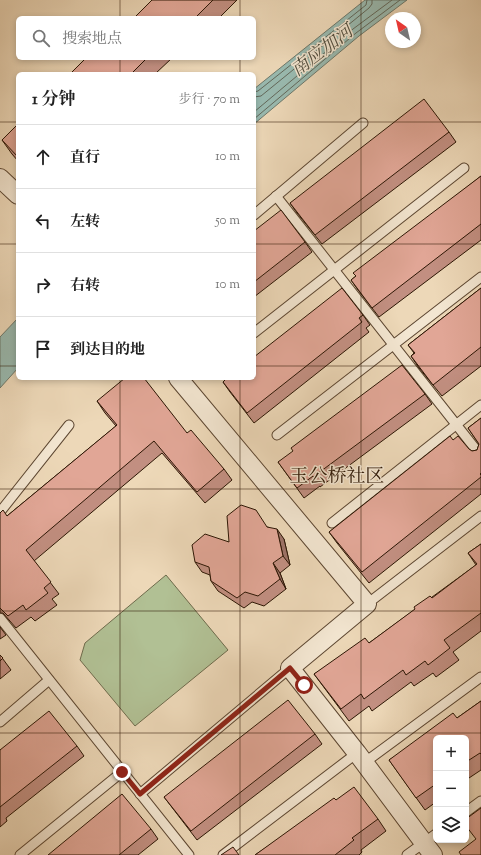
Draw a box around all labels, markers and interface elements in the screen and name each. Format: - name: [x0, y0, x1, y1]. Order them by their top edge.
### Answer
- north arrow: [385, 12, 421, 48]
- search box: [16, 16, 256, 60]
- water label: 南应加河: [286, 18, 362, 84]
- icon: search: [30, 27, 52, 49]
- text: 搜索地点: [62, 29, 122, 50]
- text: 1 分钟: [32, 88, 75, 112]
- text: 步行 · 70 m: [179, 91, 240, 109]
- icon: ahead: [32, 146, 54, 168]
- text: 直行: [70, 148, 100, 169]
- text: 10 m: [215, 148, 240, 166]
- icon: left: [32, 210, 54, 232]
- text: 左转: [70, 212, 100, 233]
- text: 50 m: [215, 212, 240, 230]
- icon: right: [32, 274, 54, 296]
- text: 右转: [70, 276, 100, 297]
- text: 10 m: [215, 276, 240, 294]
- icon: arrive: [32, 338, 54, 360]
- text: 到达目的地: [70, 340, 145, 361]
- district label: 玉公桥社区: [289, 464, 385, 491]
- route start: [295, 676, 313, 694]
- map controls: [433, 735, 469, 843]
- button: +: [433, 735, 469, 771]
- route end: [113, 763, 131, 781]
- button: −: [433, 771, 469, 807]
- button: layers: [433, 807, 469, 843]

